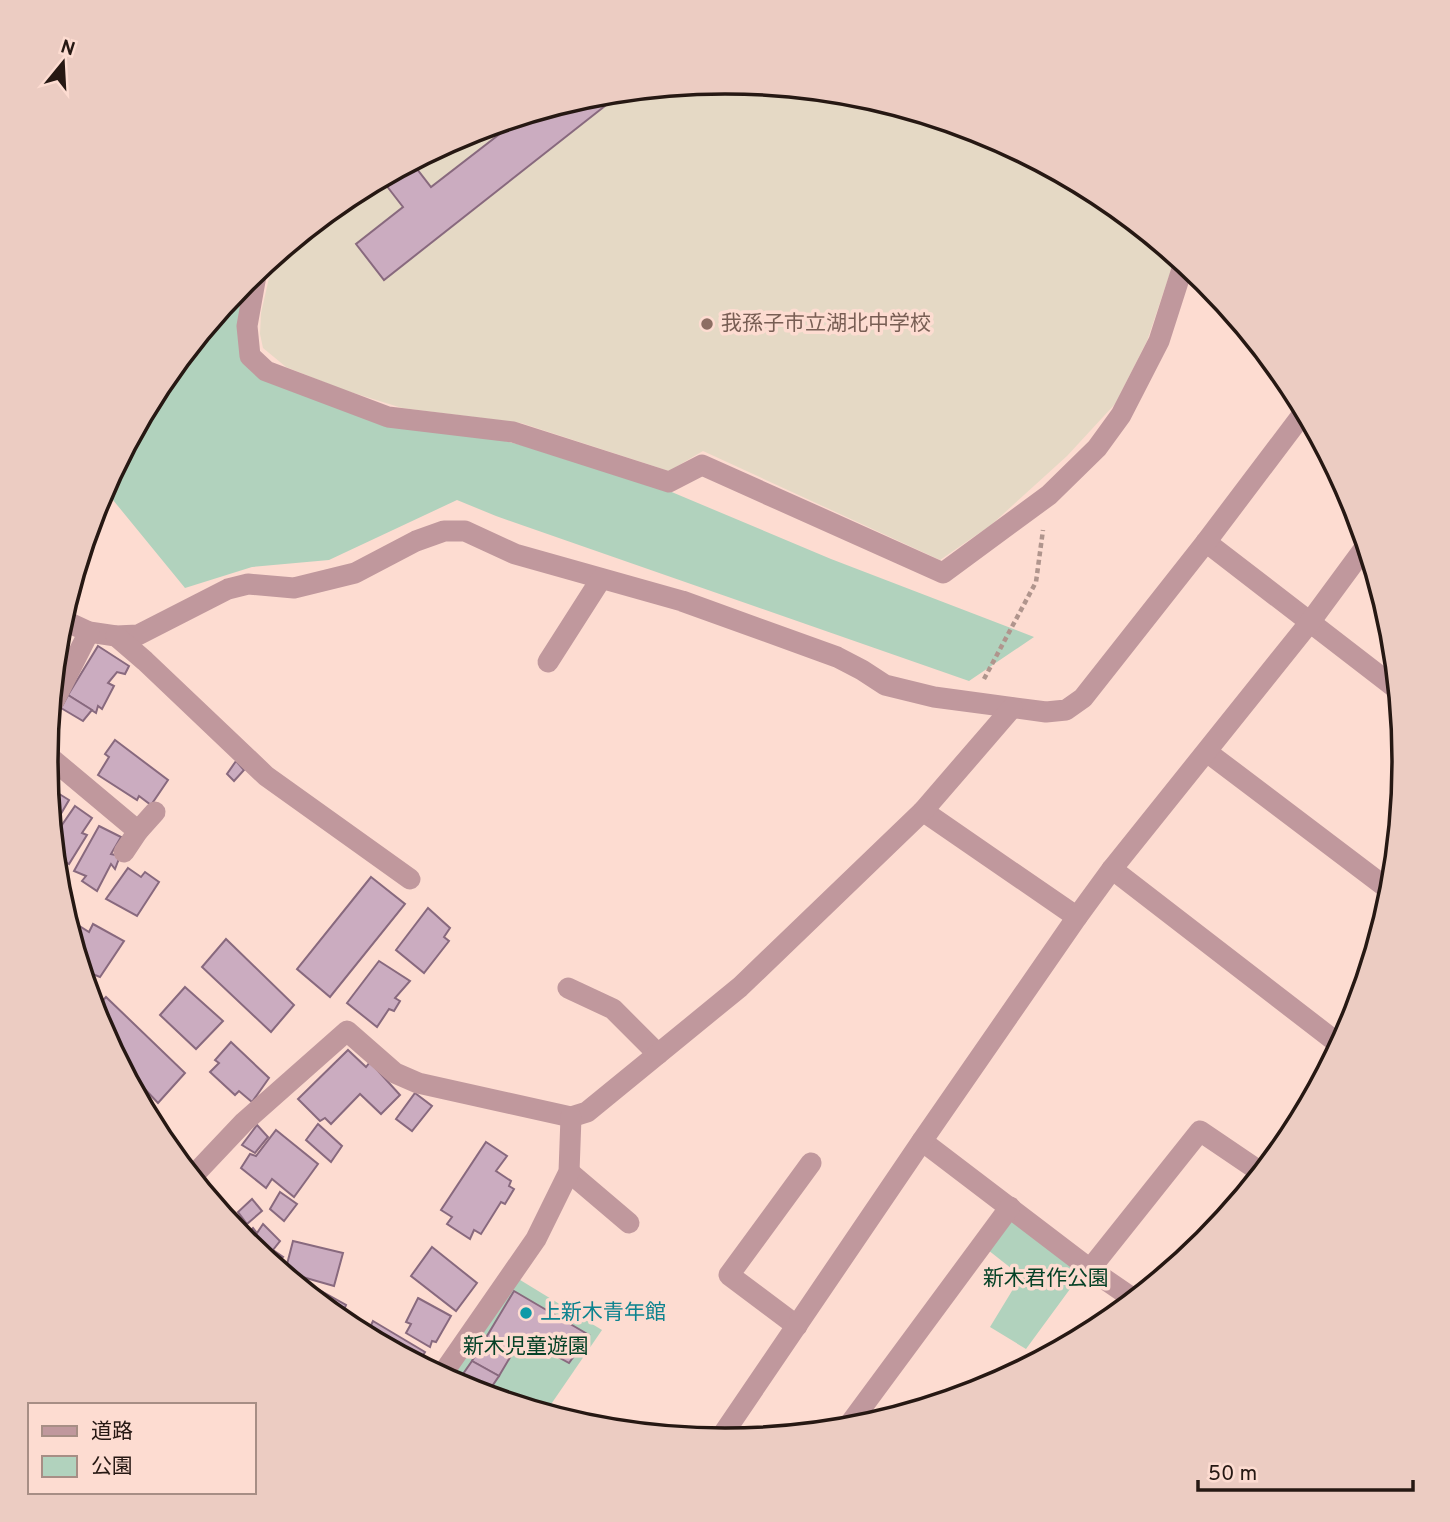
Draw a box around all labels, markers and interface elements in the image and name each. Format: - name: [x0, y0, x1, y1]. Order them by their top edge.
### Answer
- north arrow: [28, 28, 98, 98]
- text: N: [57, 35, 78, 62]
- place label: 我孫子市立湖北中学校: [721, 311, 931, 338]
- marker: 我孫子市立湖北中学校: [699, 316, 715, 332]
- park label: 新木君作公園: [983, 1266, 1109, 1293]
- place label: 上新木青年館: [540, 1300, 666, 1327]
- marker: 上新木青年館: [518, 1305, 534, 1321]
- park label: 新木児童遊園: [463, 1334, 589, 1361]
- legend: [28, 1403, 256, 1494]
- text: 道路: [91, 1419, 133, 1446]
- scale bar: [1198, 1448, 1413, 1492]
- text: 公園: [91, 1454, 133, 1481]
- text: 50 m: [1208, 1461, 1257, 1488]

